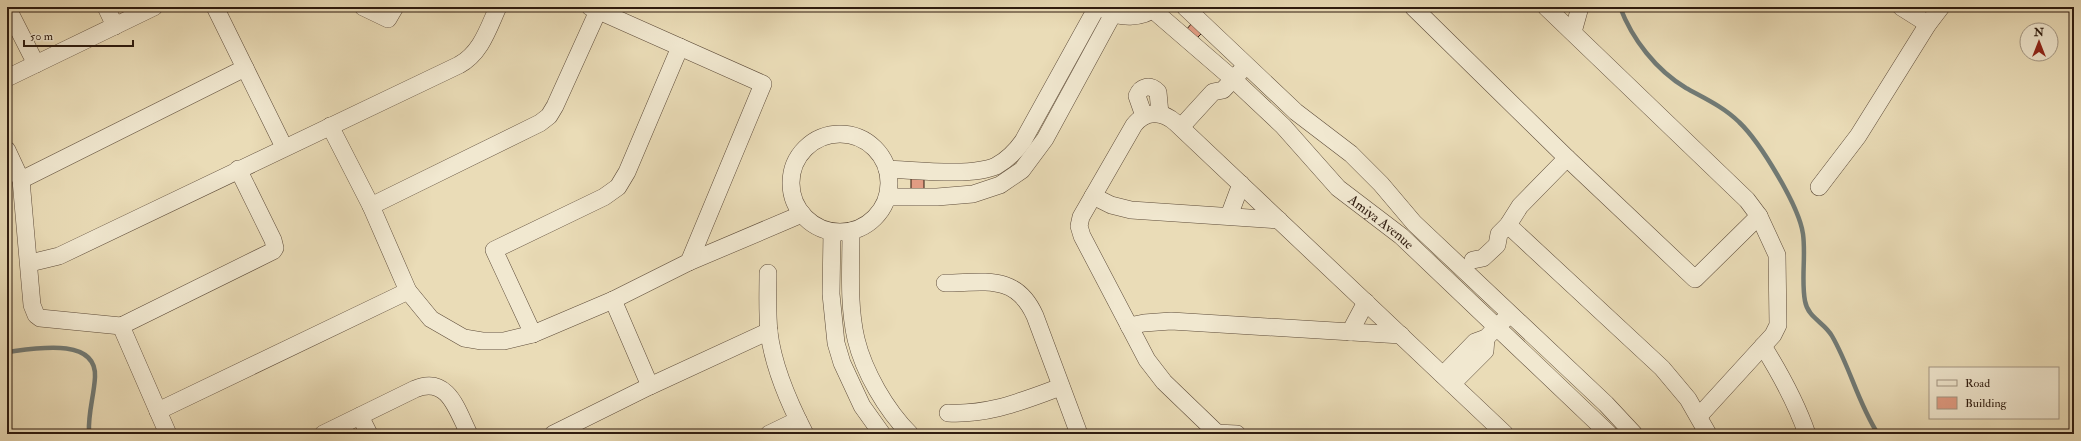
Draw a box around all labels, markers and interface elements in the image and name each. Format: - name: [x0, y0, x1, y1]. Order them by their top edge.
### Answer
- scale bar: [24, 22, 133, 48]
- north arrow: [2019, 22, 2059, 62]
- text: N: [2033, 26, 2045, 39]
- text: 50 m: [30, 29, 54, 44]
- street label: Amiya Avenue: [1344, 190, 1418, 253]
- legend: [1929, 367, 2059, 419]
- text: Road: [1965, 376, 1990, 391]
- text: Building: [1965, 396, 2008, 411]

